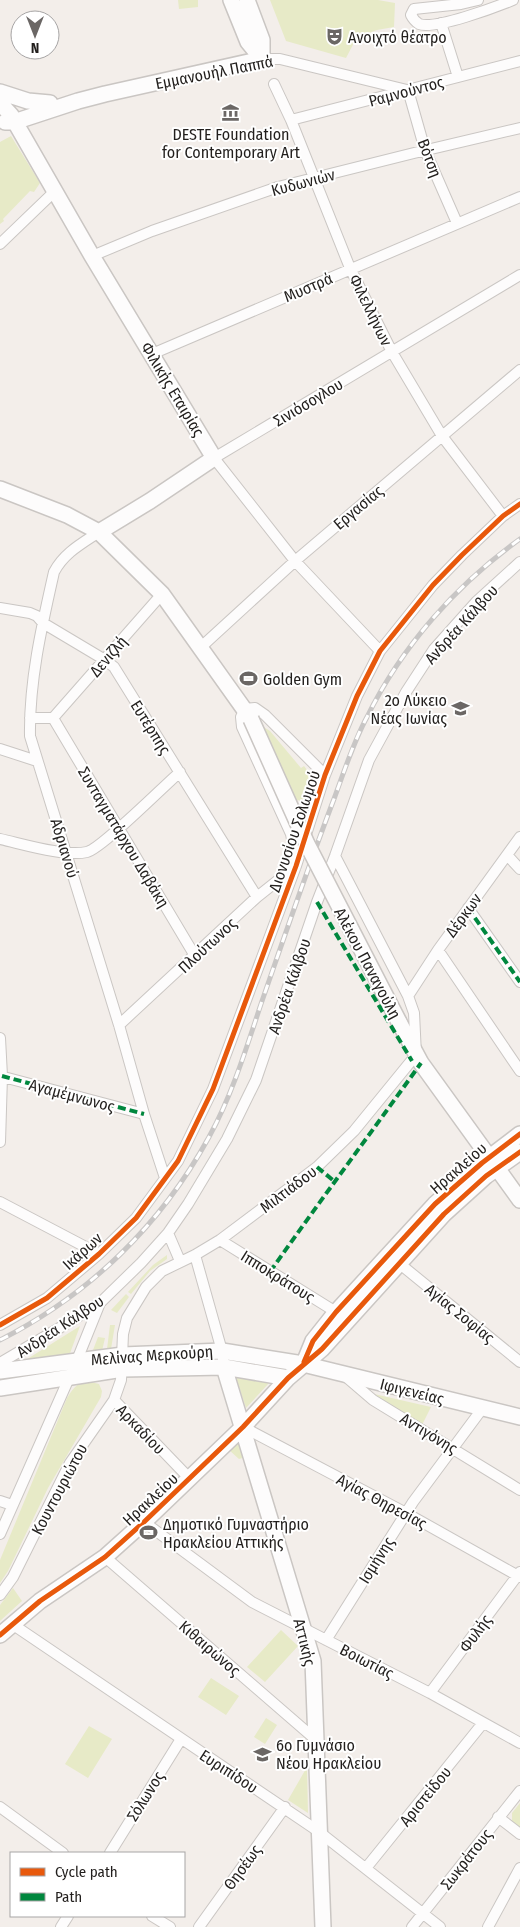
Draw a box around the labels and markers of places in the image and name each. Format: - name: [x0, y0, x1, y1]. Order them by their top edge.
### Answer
- theatre icon: Ανοιχτό θέατρο: [324, 27, 344, 47]
- place label: Ανοιχτό θέατρο: [348, 28, 447, 47]
- museum icon: DESTE Foundation for Contemporary Art: [221, 103, 241, 123]
- place label: DESTE Foundation for Contemporary Art: [162, 125, 301, 162]
- sports icon: Golden Gym: [239, 669, 259, 689]
- place label: Golden Gym: [263, 670, 342, 689]
- place label: 2ο Λύκειο Νέας Ιωνίας: [370, 691, 447, 728]
- school or university icon: 2ο Λύκειο Νέας Ιωνίας: [451, 699, 471, 719]
- place label: Δημοτικό Γυμναστήριο Ηρακλείου Αττικής: [163, 1515, 309, 1552]
- sports icon: Δημοτικό Γυμναστήριο Ηρακλείου Αττικής: [139, 1523, 159, 1543]
- place label: 6ο Γυμνάσιο Νέου Ηρακλείου: [276, 1736, 381, 1773]
- school or university icon: 6ο Γυμνάσιο Νέου Ηρακλείου: [252, 1744, 272, 1764]

